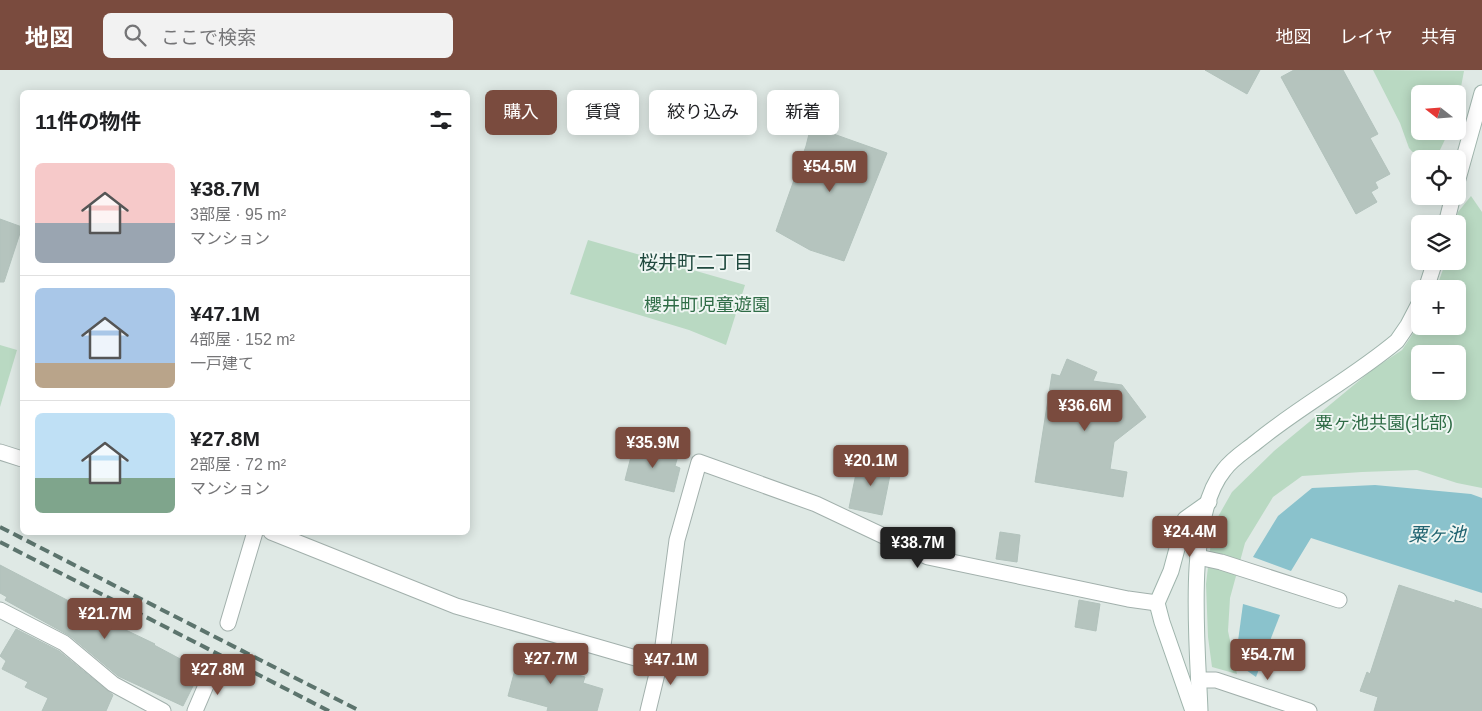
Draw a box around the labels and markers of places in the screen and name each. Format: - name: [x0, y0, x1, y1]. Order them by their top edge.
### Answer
- pin: ¥54.5M: [789, 150, 871, 193]
- pin: ¥36.6M: [1044, 390, 1126, 432]
- pin: ¥35.9M: [612, 426, 694, 469]
- pin: ¥20.1M: [830, 444, 912, 487]
- pin: ¥24.4M: [1149, 516, 1231, 558]
- pin: ¥38.7M: [877, 526, 959, 569]
- pin: ¥21.7M: [64, 598, 146, 640]
- pin: ¥54.7M: [1227, 638, 1309, 681]
- pin: ¥27.7M: [510, 642, 592, 685]
- pin: ¥47.1M: [630, 644, 712, 686]
- pin: ¥27.8M: [177, 654, 259, 696]

